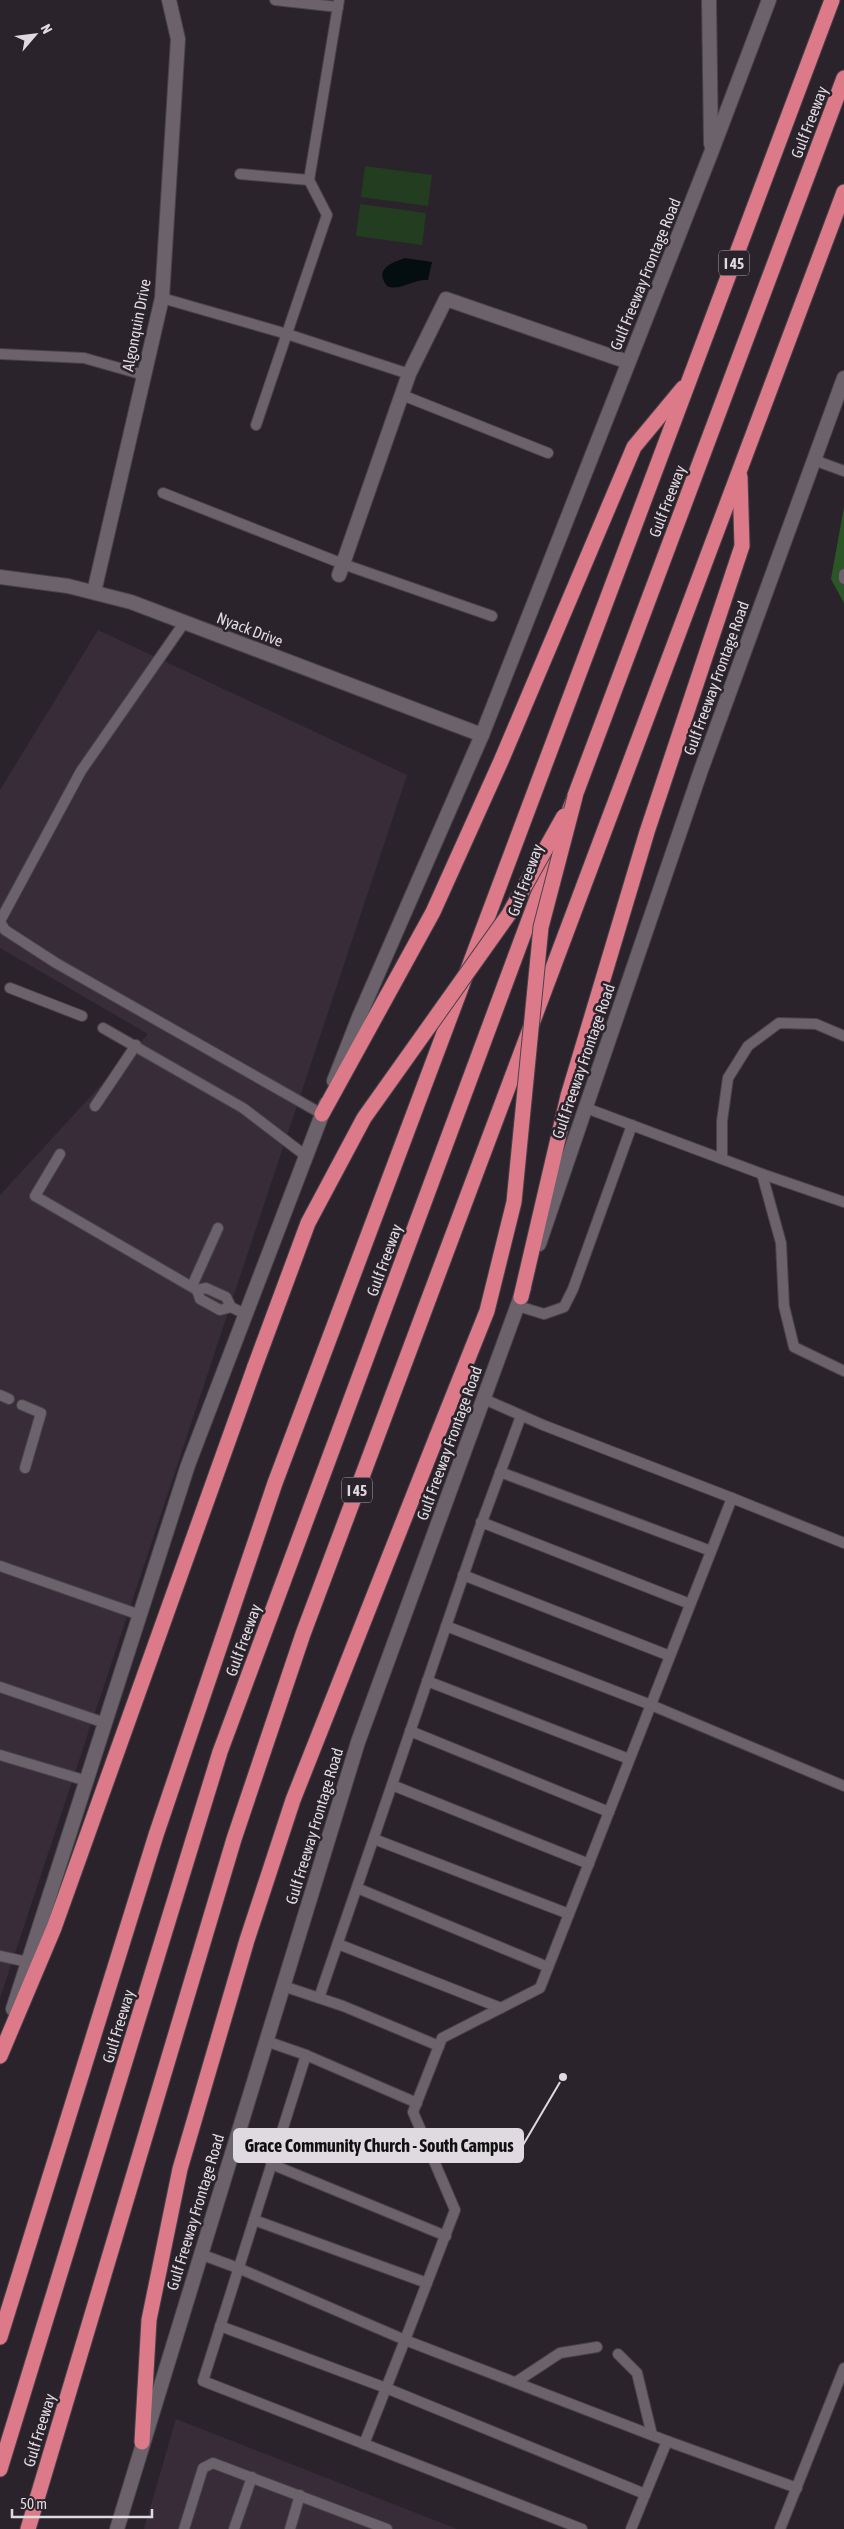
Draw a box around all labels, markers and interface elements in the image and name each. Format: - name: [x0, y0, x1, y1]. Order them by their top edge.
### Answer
- north arrow: [10, 10, 60, 60]
- text: N: [37, 21, 55, 36]
- street label: Gulf Freeway: [787, 83, 832, 161]
- street label: Gulf Freeway Frontage Road: [606, 195, 685, 353]
- road number: I 45: [719, 250, 749, 276]
- street label: Algonquin Drive: [118, 277, 155, 373]
- street label: Gulf Freeway: [645, 462, 690, 540]
- street label: Gulf Freeway Frontage Road: [680, 599, 753, 758]
- street label: Nyack Drive: [214, 608, 286, 651]
- street label: Gulf Freeway: [504, 841, 547, 919]
- street label: Gulf Freeway Frontage Road: [548, 981, 619, 1141]
- street label: Gulf Freeway: [363, 1221, 406, 1299]
- street label: Gulf Freeway Frontage Road: [413, 1364, 486, 1523]
- road number: I 45: [342, 1478, 372, 1502]
- street label: Gulf Freeway: [222, 1601, 265, 1679]
- street label: Gulf Freeway Frontage Road: [282, 1746, 347, 1907]
- street label: Gulf Freeway: [98, 1987, 139, 2065]
- callout: Grace Community Church - South Campus: [234, 2129, 523, 2162]
- street label: Gulf Freeway Frontage Road: [163, 2132, 228, 2293]
- text: Grace Community Church - South Campus: [244, 2135, 514, 2156]
- street label: Gulf Freeway: [19, 2391, 60, 2469]
- scale bar: [12, 2486, 152, 2518]
- text: 50 m: [20, 2495, 47, 2512]

